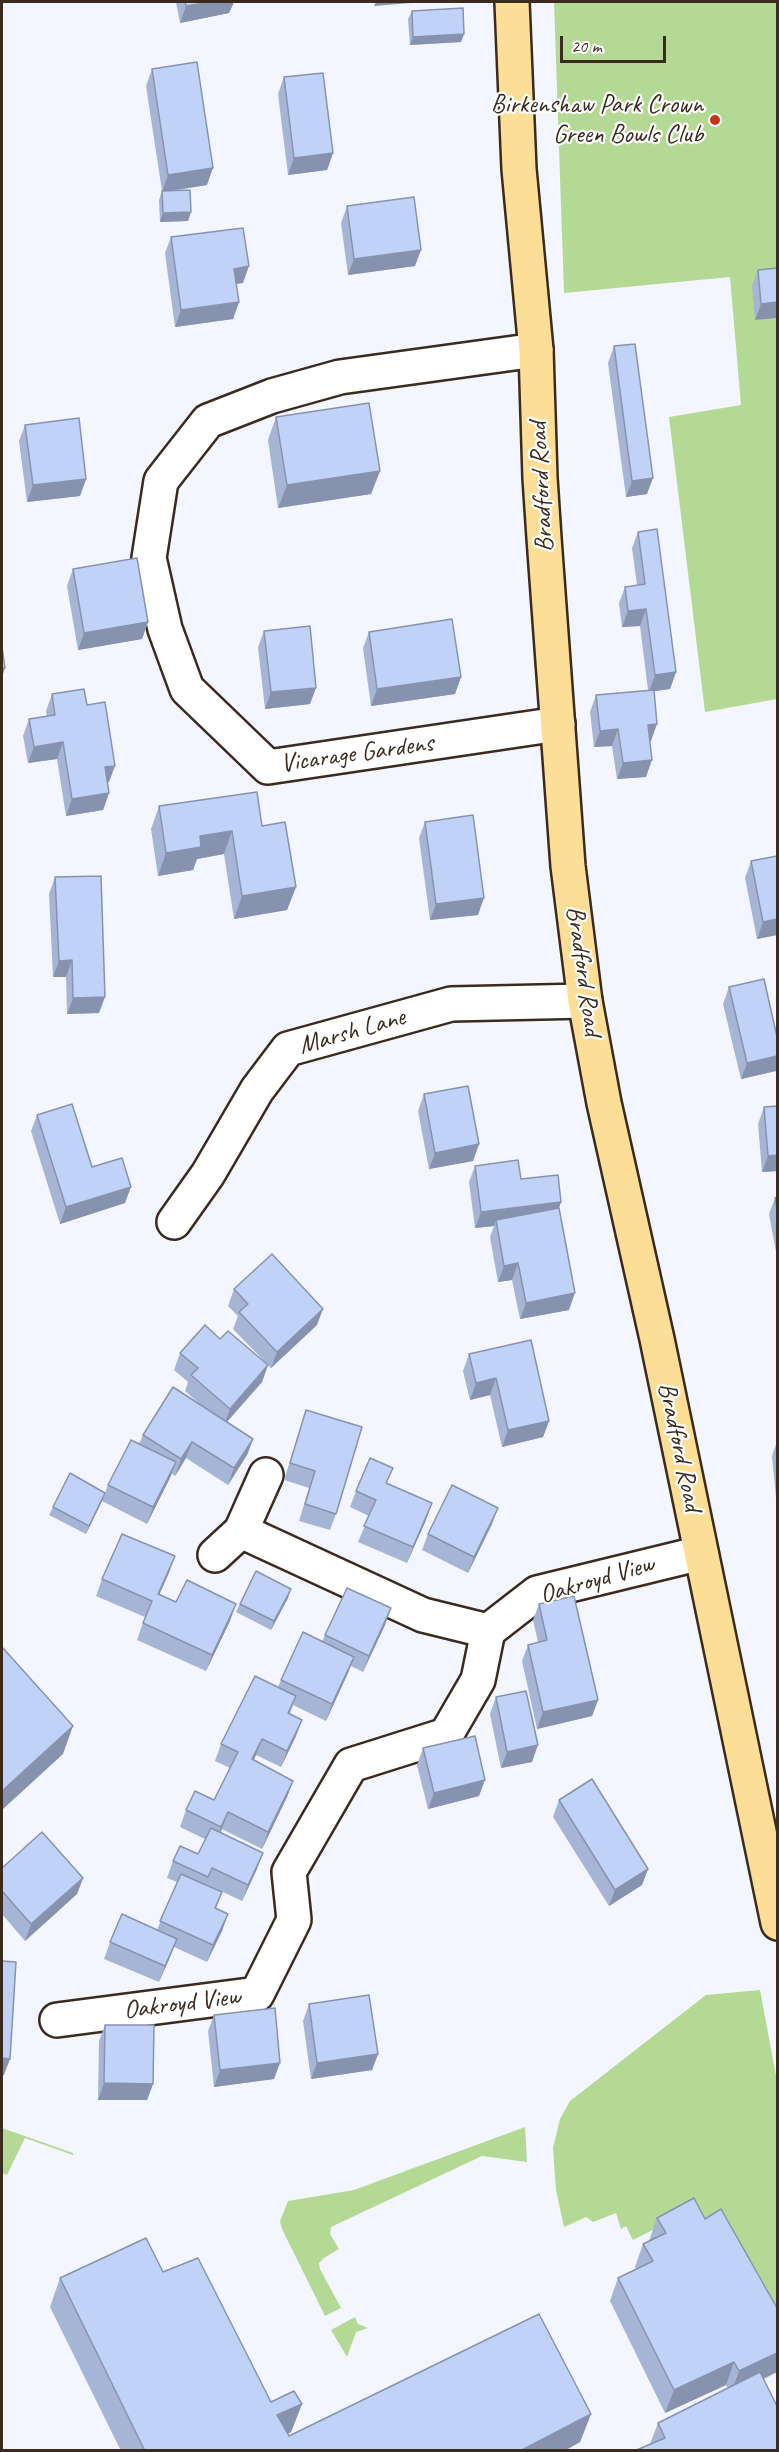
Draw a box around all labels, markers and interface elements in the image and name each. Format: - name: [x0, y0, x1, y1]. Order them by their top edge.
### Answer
- scale bar: [563, 24, 670, 62]
- text: 20 m: [571, 35, 602, 57]
- place label: Birkenshaw Park Crown Green Bowls Club: [491, 89, 703, 150]
- marker: Birkenshaw Park Crown Green Bowls Club: [708, 113, 722, 127]
- street label: Bradford Road: [523, 421, 561, 553]
- street label: Vicarage Gardens: [279, 728, 435, 780]
- street label: Bradford Road: [558, 904, 608, 1038]
- street label: Marsh Lane: [295, 1002, 409, 1062]
- street label: Bradford Road: [650, 1380, 708, 1514]
- street label: Oakroyd View: [536, 1549, 658, 1611]
- street label: Oakroyd View: [122, 1981, 242, 2027]

